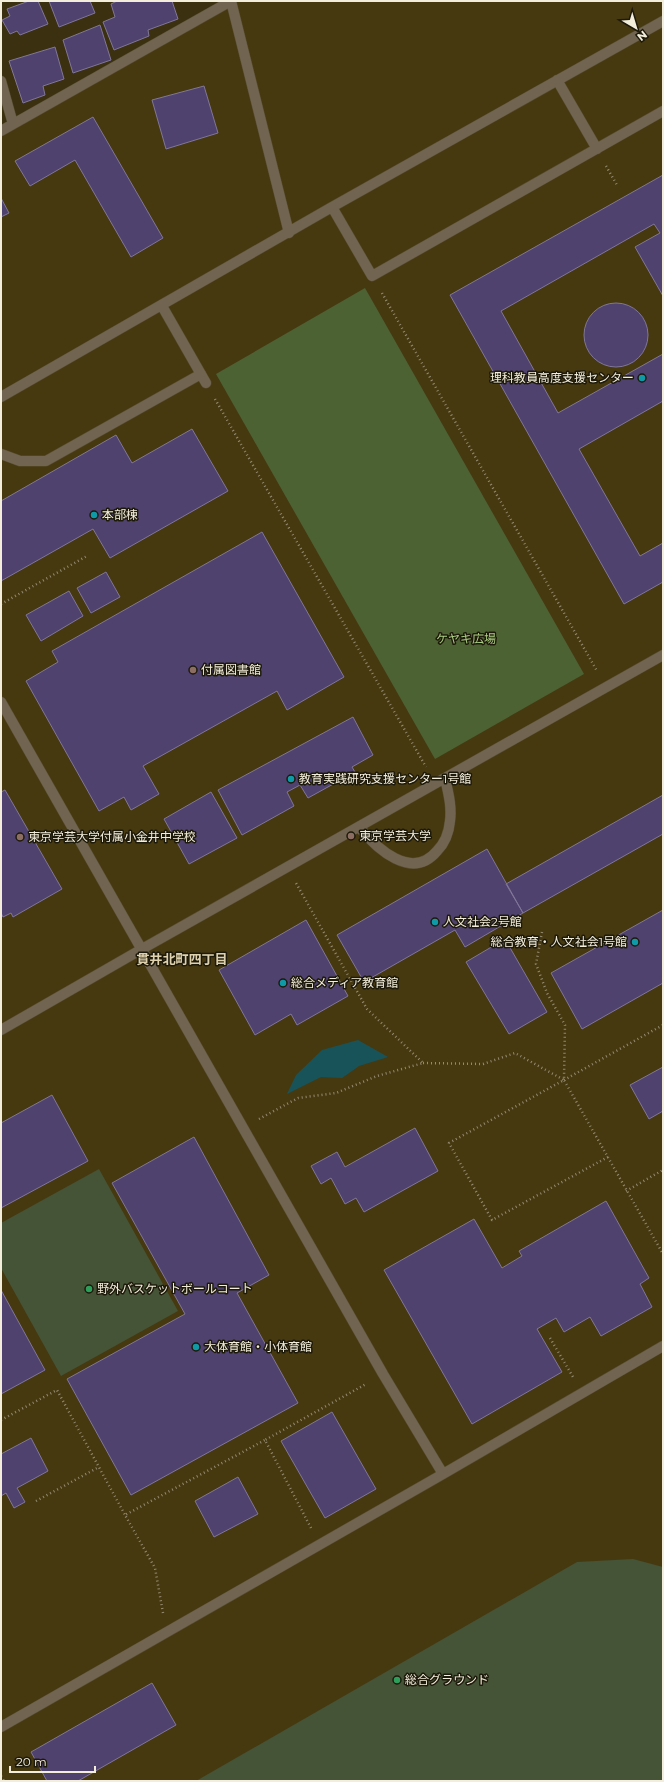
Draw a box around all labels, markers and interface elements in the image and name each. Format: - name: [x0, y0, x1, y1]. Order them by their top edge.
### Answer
- north arrow: [616, 8, 656, 48]
- text: N: [634, 28, 650, 44]
- place label: 理科教員高度支援センター: [490, 370, 634, 385]
- marker: 理科教員高度支援センター: [637, 373, 647, 383]
- place label: 本部棟: [102, 507, 138, 522]
- marker: 本部棟: [89, 510, 99, 520]
- park label: ケヤキ広場: [436, 631, 496, 646]
- place label: 付属図書館: [201, 662, 261, 677]
- marker: 付属図書館: [188, 665, 198, 675]
- place label: 教育実践研究支援センター1号館: [299, 771, 471, 786]
- marker: 教育実践研究支援センター1号館: [286, 774, 296, 784]
- place label: 東京学芸大学: [359, 828, 431, 843]
- place label: 東京学芸大学付属小金井中学校: [28, 829, 196, 844]
- marker: 東京学芸大学: [346, 831, 356, 841]
- marker: 東京学芸大学付属小金井中学校: [15, 832, 25, 842]
- place label: 人文社会2号館: [443, 914, 522, 929]
- marker: 人文社会2号館: [430, 917, 440, 927]
- place label: 総合教育・人文社会1号館: [491, 934, 627, 949]
- marker: 総合教育・人文社会1号館: [630, 937, 640, 947]
- district label: 貫井北町四丁目: [136, 951, 228, 967]
- place label: 総合メディア教育館: [291, 975, 398, 990]
- marker: 総合メディア教育館: [278, 978, 288, 988]
- place label: 野外バスケットボールコート: [97, 1281, 253, 1296]
- marker: 野外バスケットボールコート: [84, 1284, 94, 1294]
- place label: 大体育館・小体育館: [204, 1339, 312, 1354]
- marker: 大体育館・小体育館: [191, 1342, 201, 1352]
- place label: 総合グラウンド: [405, 1672, 489, 1687]
- marker: 総合グラウンド: [392, 1675, 402, 1685]
- scale bar: [10, 1748, 95, 1774]
- text: 20 m: [16, 1754, 47, 1769]

